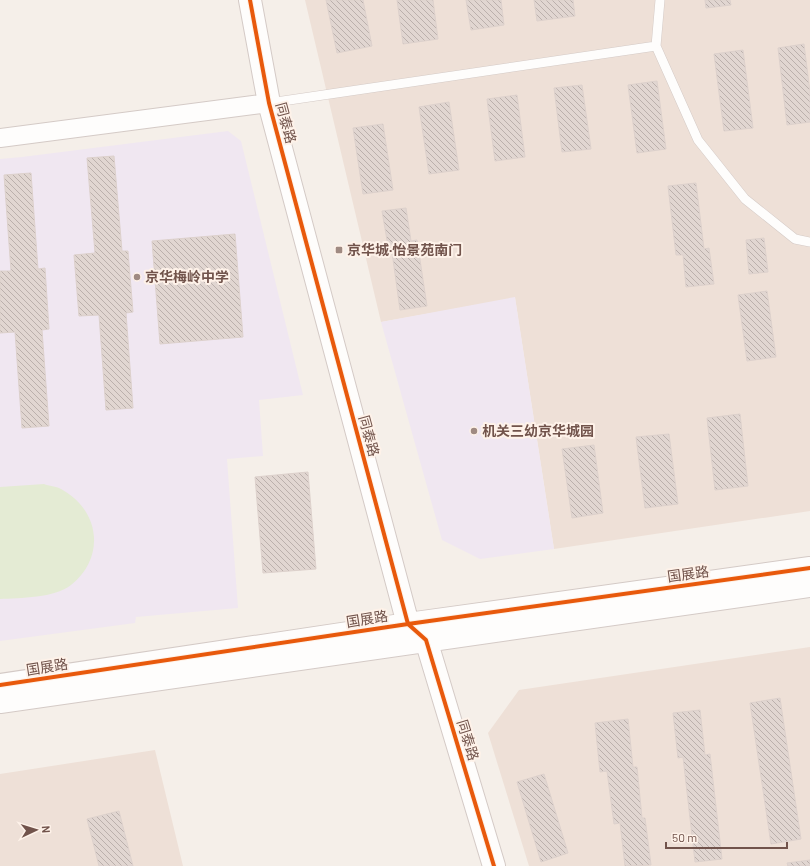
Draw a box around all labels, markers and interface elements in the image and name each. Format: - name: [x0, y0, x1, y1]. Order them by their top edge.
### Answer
- street label: 同泰路: [273, 100, 300, 145]
- place label: 京华城·怡景苑南门: [347, 241, 462, 258]
- marker: 京华城·怡景苑南门: [334, 245, 344, 255]
- place label: 京华梅岭中学: [145, 268, 229, 285]
- marker: 京华梅岭中学: [132, 272, 142, 282]
- street label: 同泰路: [356, 413, 383, 458]
- place label: 机关三幼京华城园: [482, 422, 594, 439]
- marker: 机关三幼京华城园: [469, 426, 479, 436]
- street label: 国展路: [666, 562, 710, 585]
- street label: 国展路: [345, 607, 389, 630]
- street label: 国展路: [25, 655, 69, 678]
- street label: 同泰路: [454, 717, 483, 762]
- north arrow: [16, 810, 56, 850]
- scale bar: [666, 824, 787, 850]
- text: N: [40, 825, 53, 833]
- text: 50 m: [672, 830, 697, 844]

